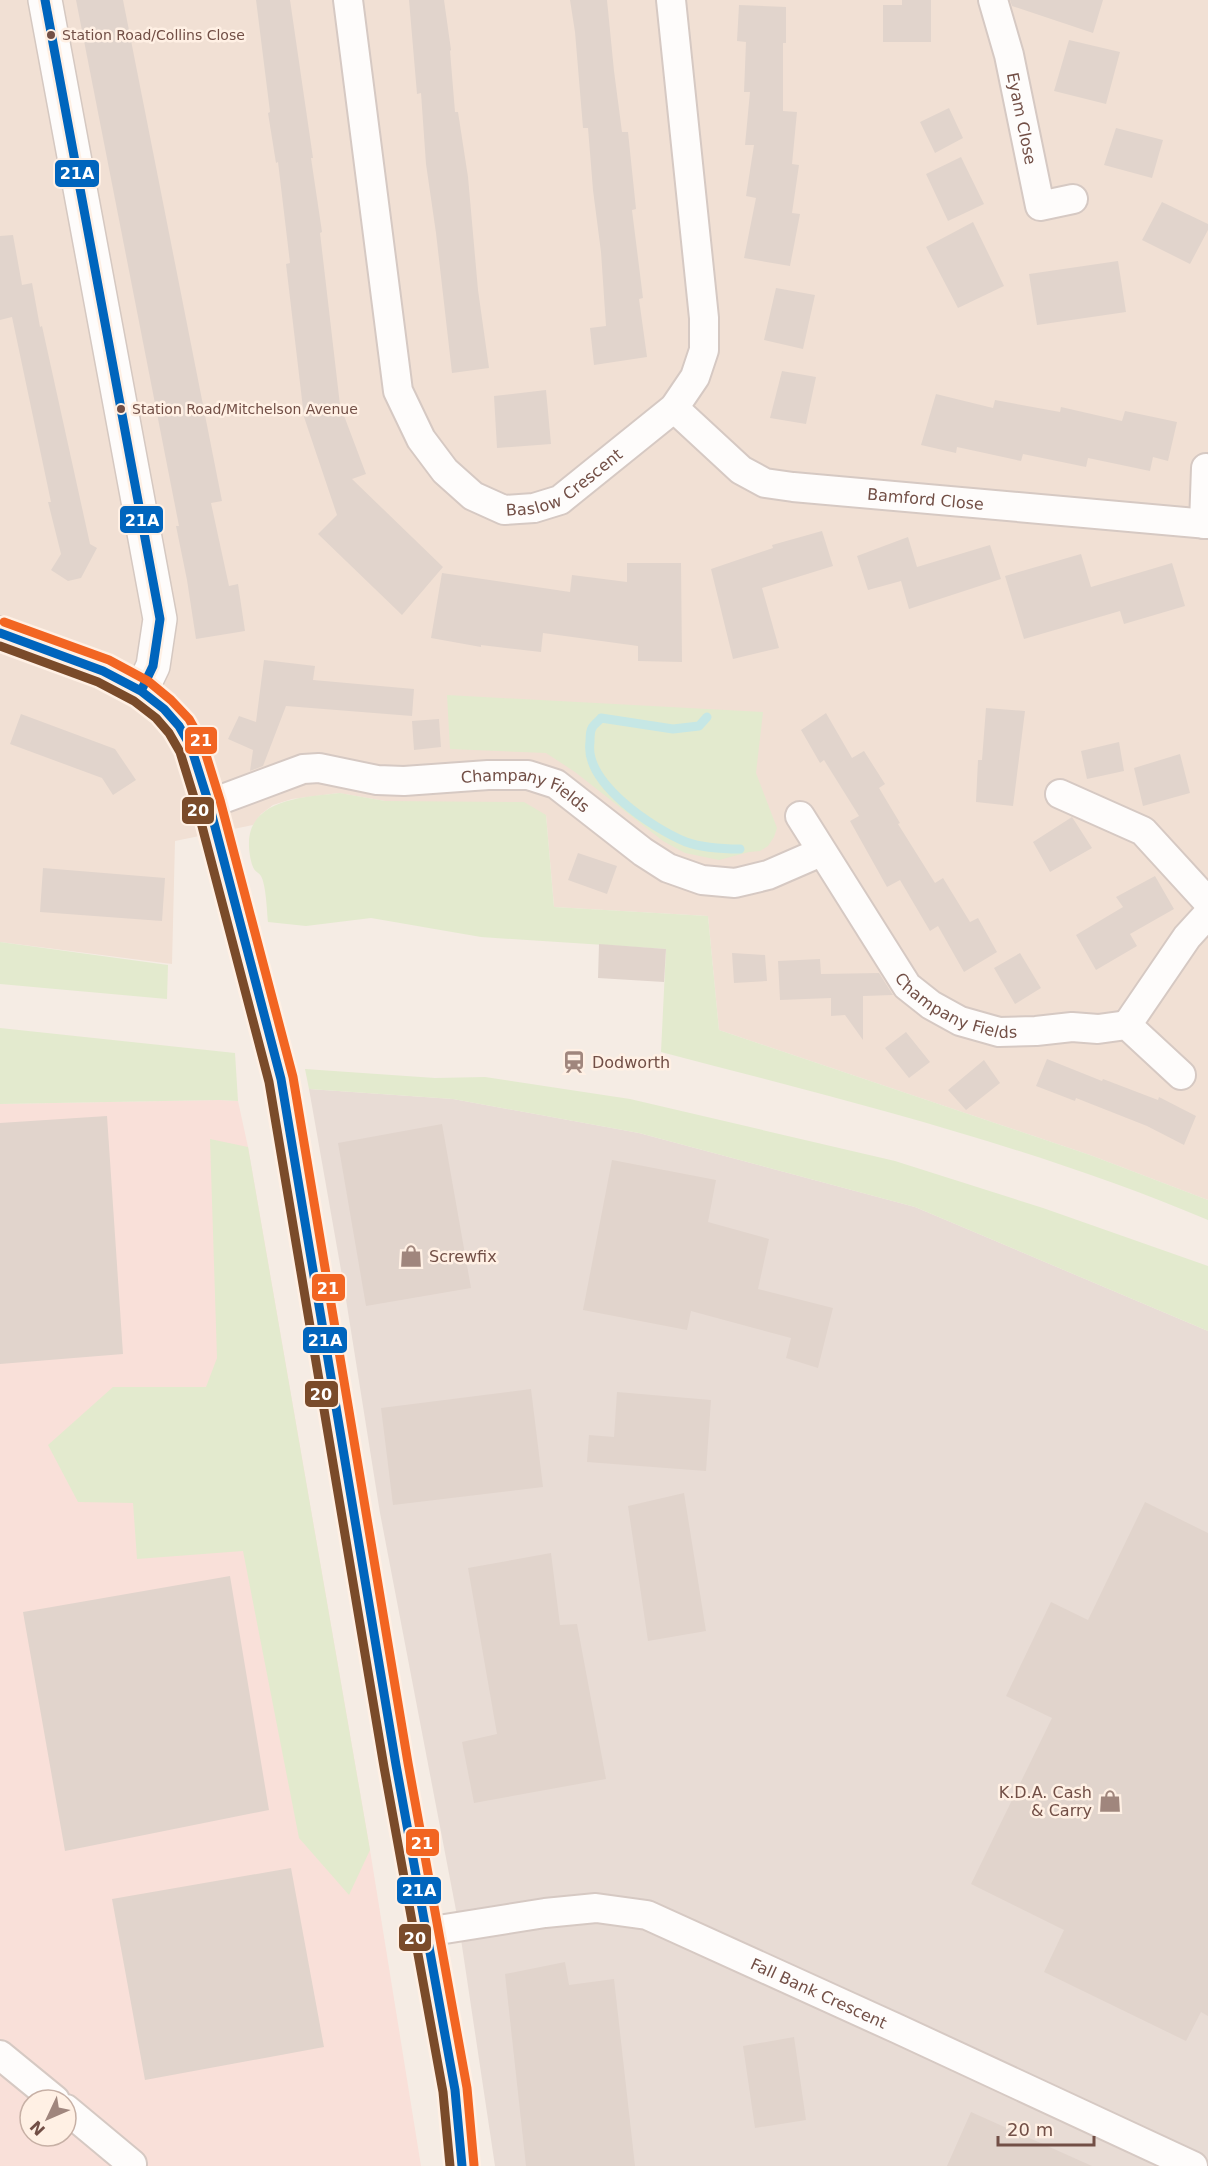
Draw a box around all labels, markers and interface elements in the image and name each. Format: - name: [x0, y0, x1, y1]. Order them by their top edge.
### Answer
- place label: Station Road/Collins Close: [62, 27, 245, 43]
- marker: Station Road/Collins Close: [45, 29, 57, 41]
- street label: Eyam Close: [1003, 71, 1041, 166]
- line badge: 21A: [54, 159, 100, 188]
- text: 21A: [60, 164, 95, 183]
- place label: Station Road/Mitchelson Avenue: [132, 401, 358, 417]
- marker: Station Road/Mitchelson Avenue: [115, 403, 127, 415]
- street label: Baslow Crescent: [505, 444, 626, 519]
- street label: Bamford Close: [867, 484, 985, 513]
- line badge: 21A: [119, 505, 164, 534]
- text: 21A: [125, 511, 160, 530]
- line badge: 21: [184, 726, 218, 755]
- text: 21: [190, 731, 212, 750]
- street label: Champany Fields: [460, 765, 593, 816]
- line badge: 20: [181, 796, 215, 825]
- text: 20: [187, 801, 209, 820]
- street label: Champany Fields: [891, 969, 1017, 1042]
- station icon: Dodworth: [561, 1049, 587, 1075]
- place label: Dodworth: [592, 1053, 670, 1072]
- shop icon: Screwfix: [398, 1243, 424, 1269]
- place label: Screwfix: [429, 1247, 497, 1266]
- line badge: 21: [311, 1273, 346, 1302]
- text: 21: [317, 1279, 339, 1298]
- line badge: 21A: [302, 1326, 348, 1354]
- text: 21A: [308, 1331, 343, 1350]
- line badge: 20: [304, 1380, 339, 1408]
- text: 20: [310, 1385, 332, 1404]
- place label: K.D.A. Cash & Carry: [999, 1783, 1092, 1820]
- shop icon: K.D.A. Cash & Carry: [1097, 1788, 1123, 1814]
- line badge: 21: [405, 1828, 440, 1857]
- text: 21: [411, 1834, 433, 1853]
- line badge: 21A: [396, 1876, 442, 1905]
- text: 21A: [402, 1881, 437, 1900]
- line badge: 20: [398, 1923, 432, 1952]
- text: 20: [404, 1929, 426, 1948]
- street label: Fall Bank Crescent: [748, 1954, 890, 2032]
- north arrow: [18, 2088, 78, 2148]
- scale bar: [998, 2109, 1094, 2147]
- text: N: [26, 2117, 49, 2139]
- text: 20 m: [1007, 2119, 1053, 2140]

